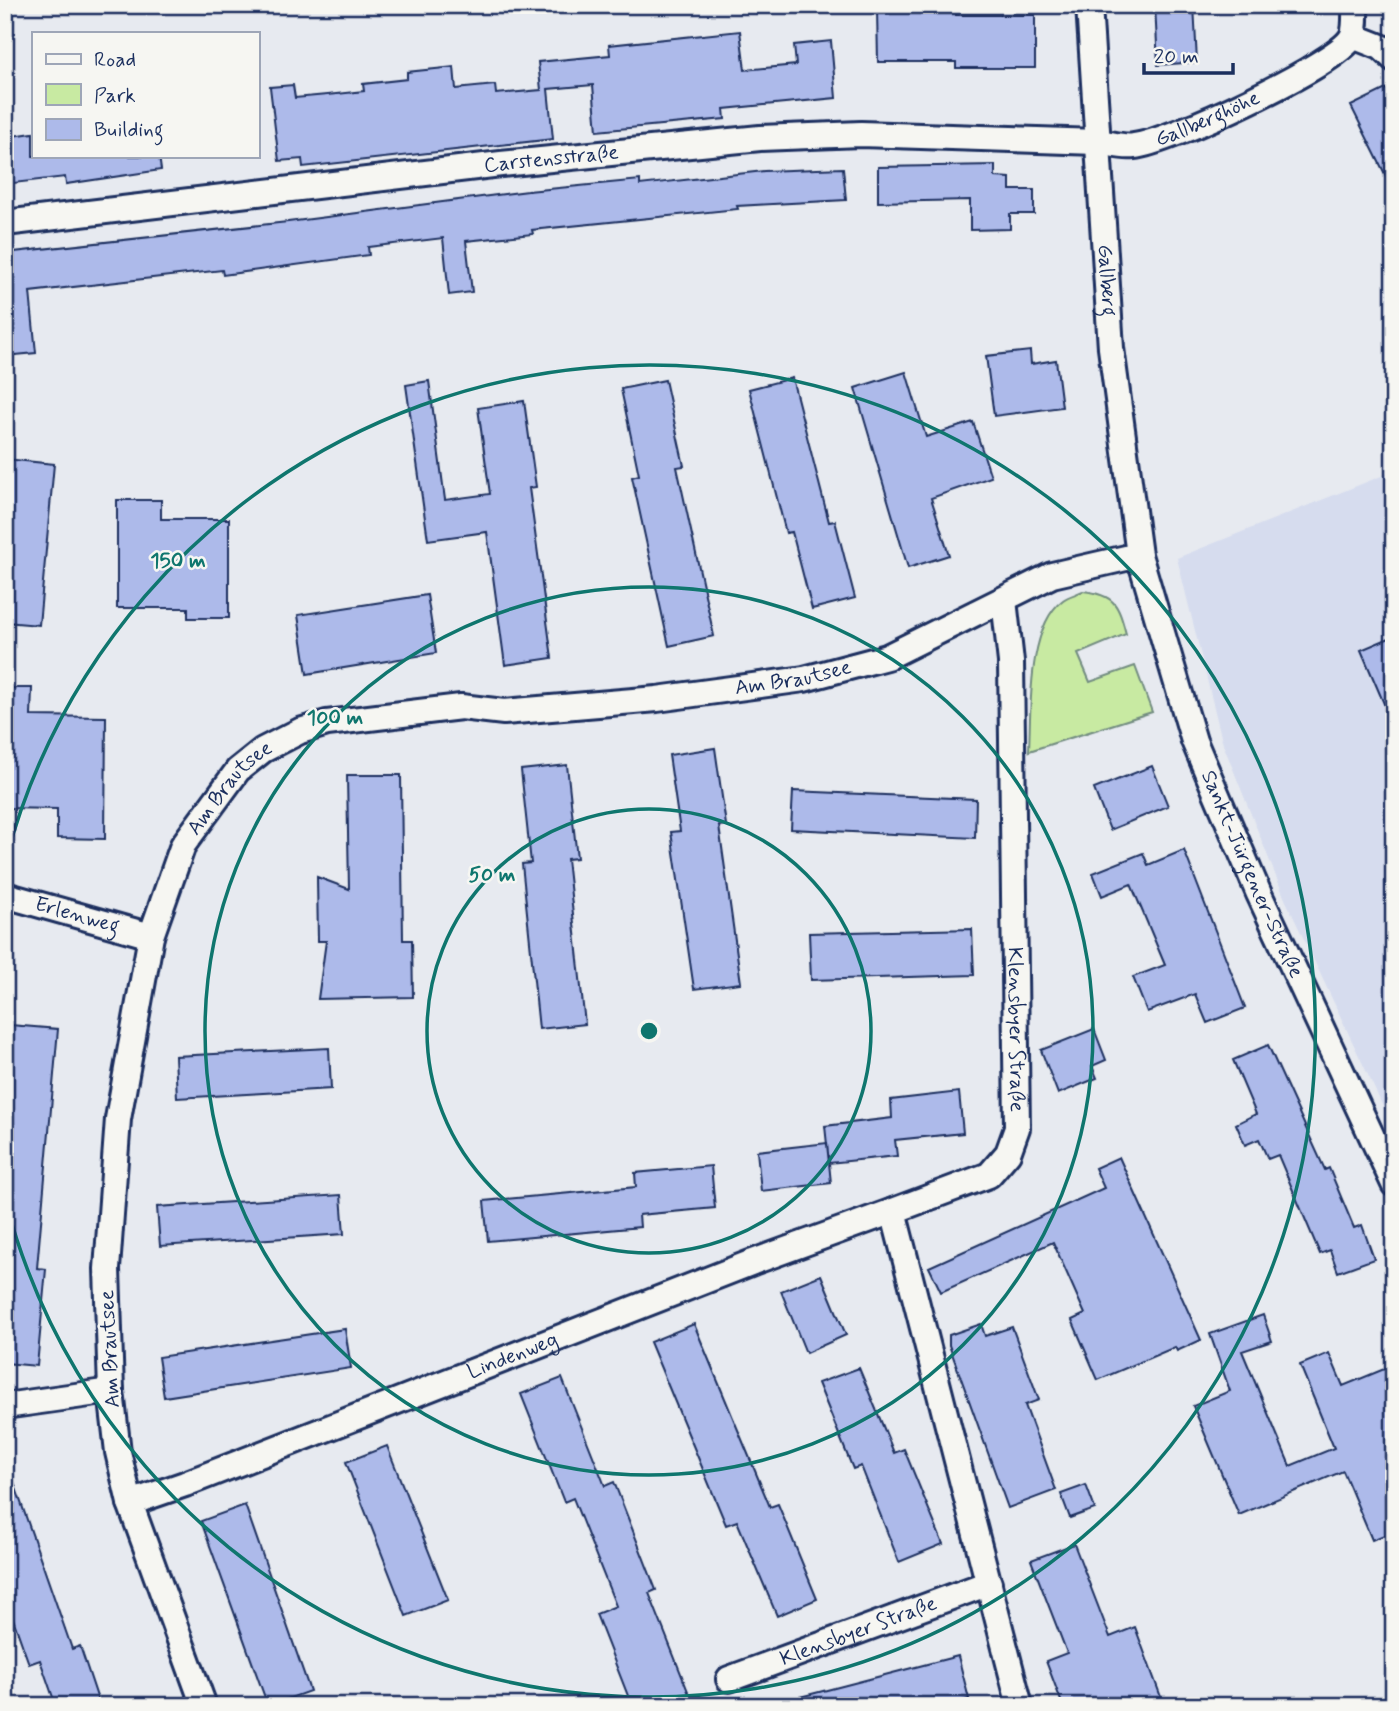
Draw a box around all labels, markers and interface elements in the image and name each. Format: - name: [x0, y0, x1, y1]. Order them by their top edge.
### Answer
- legend: [32, 32, 259, 158]
- scale bar: [1144, 32, 1233, 76]
- text: 20 m: [1154, 43, 1199, 71]
- text: Road: [94, 46, 136, 74]
- text: Park: [94, 82, 136, 110]
- street label: Gallberghöhe: [1152, 84, 1265, 154]
- text: Building: [94, 116, 164, 146]
- street label: Carstensstraße: [482, 138, 620, 180]
- street label: Gallberg: [1090, 244, 1123, 317]
- text: 150 m: [150, 547, 206, 575]
- street label: Am Brautsee: [733, 653, 854, 702]
- text: 100 m: [307, 704, 363, 732]
- street label: Am Brautsee: [181, 734, 277, 841]
- street label: Sankt-Jürgener-Straße: [1194, 766, 1310, 983]
- text: 50 m: [469, 861, 516, 889]
- street label: Erlenweg: [31, 890, 123, 942]
- street label: Klensbyer Straße: [1001, 947, 1031, 1112]
- centre of rings: [637, 1019, 661, 1043]
- street label: Am Brautsee: [93, 1289, 127, 1409]
- street label: Lindenweg: [463, 1326, 562, 1386]
- street label: Klensbyer Straße: [776, 1589, 941, 1673]

